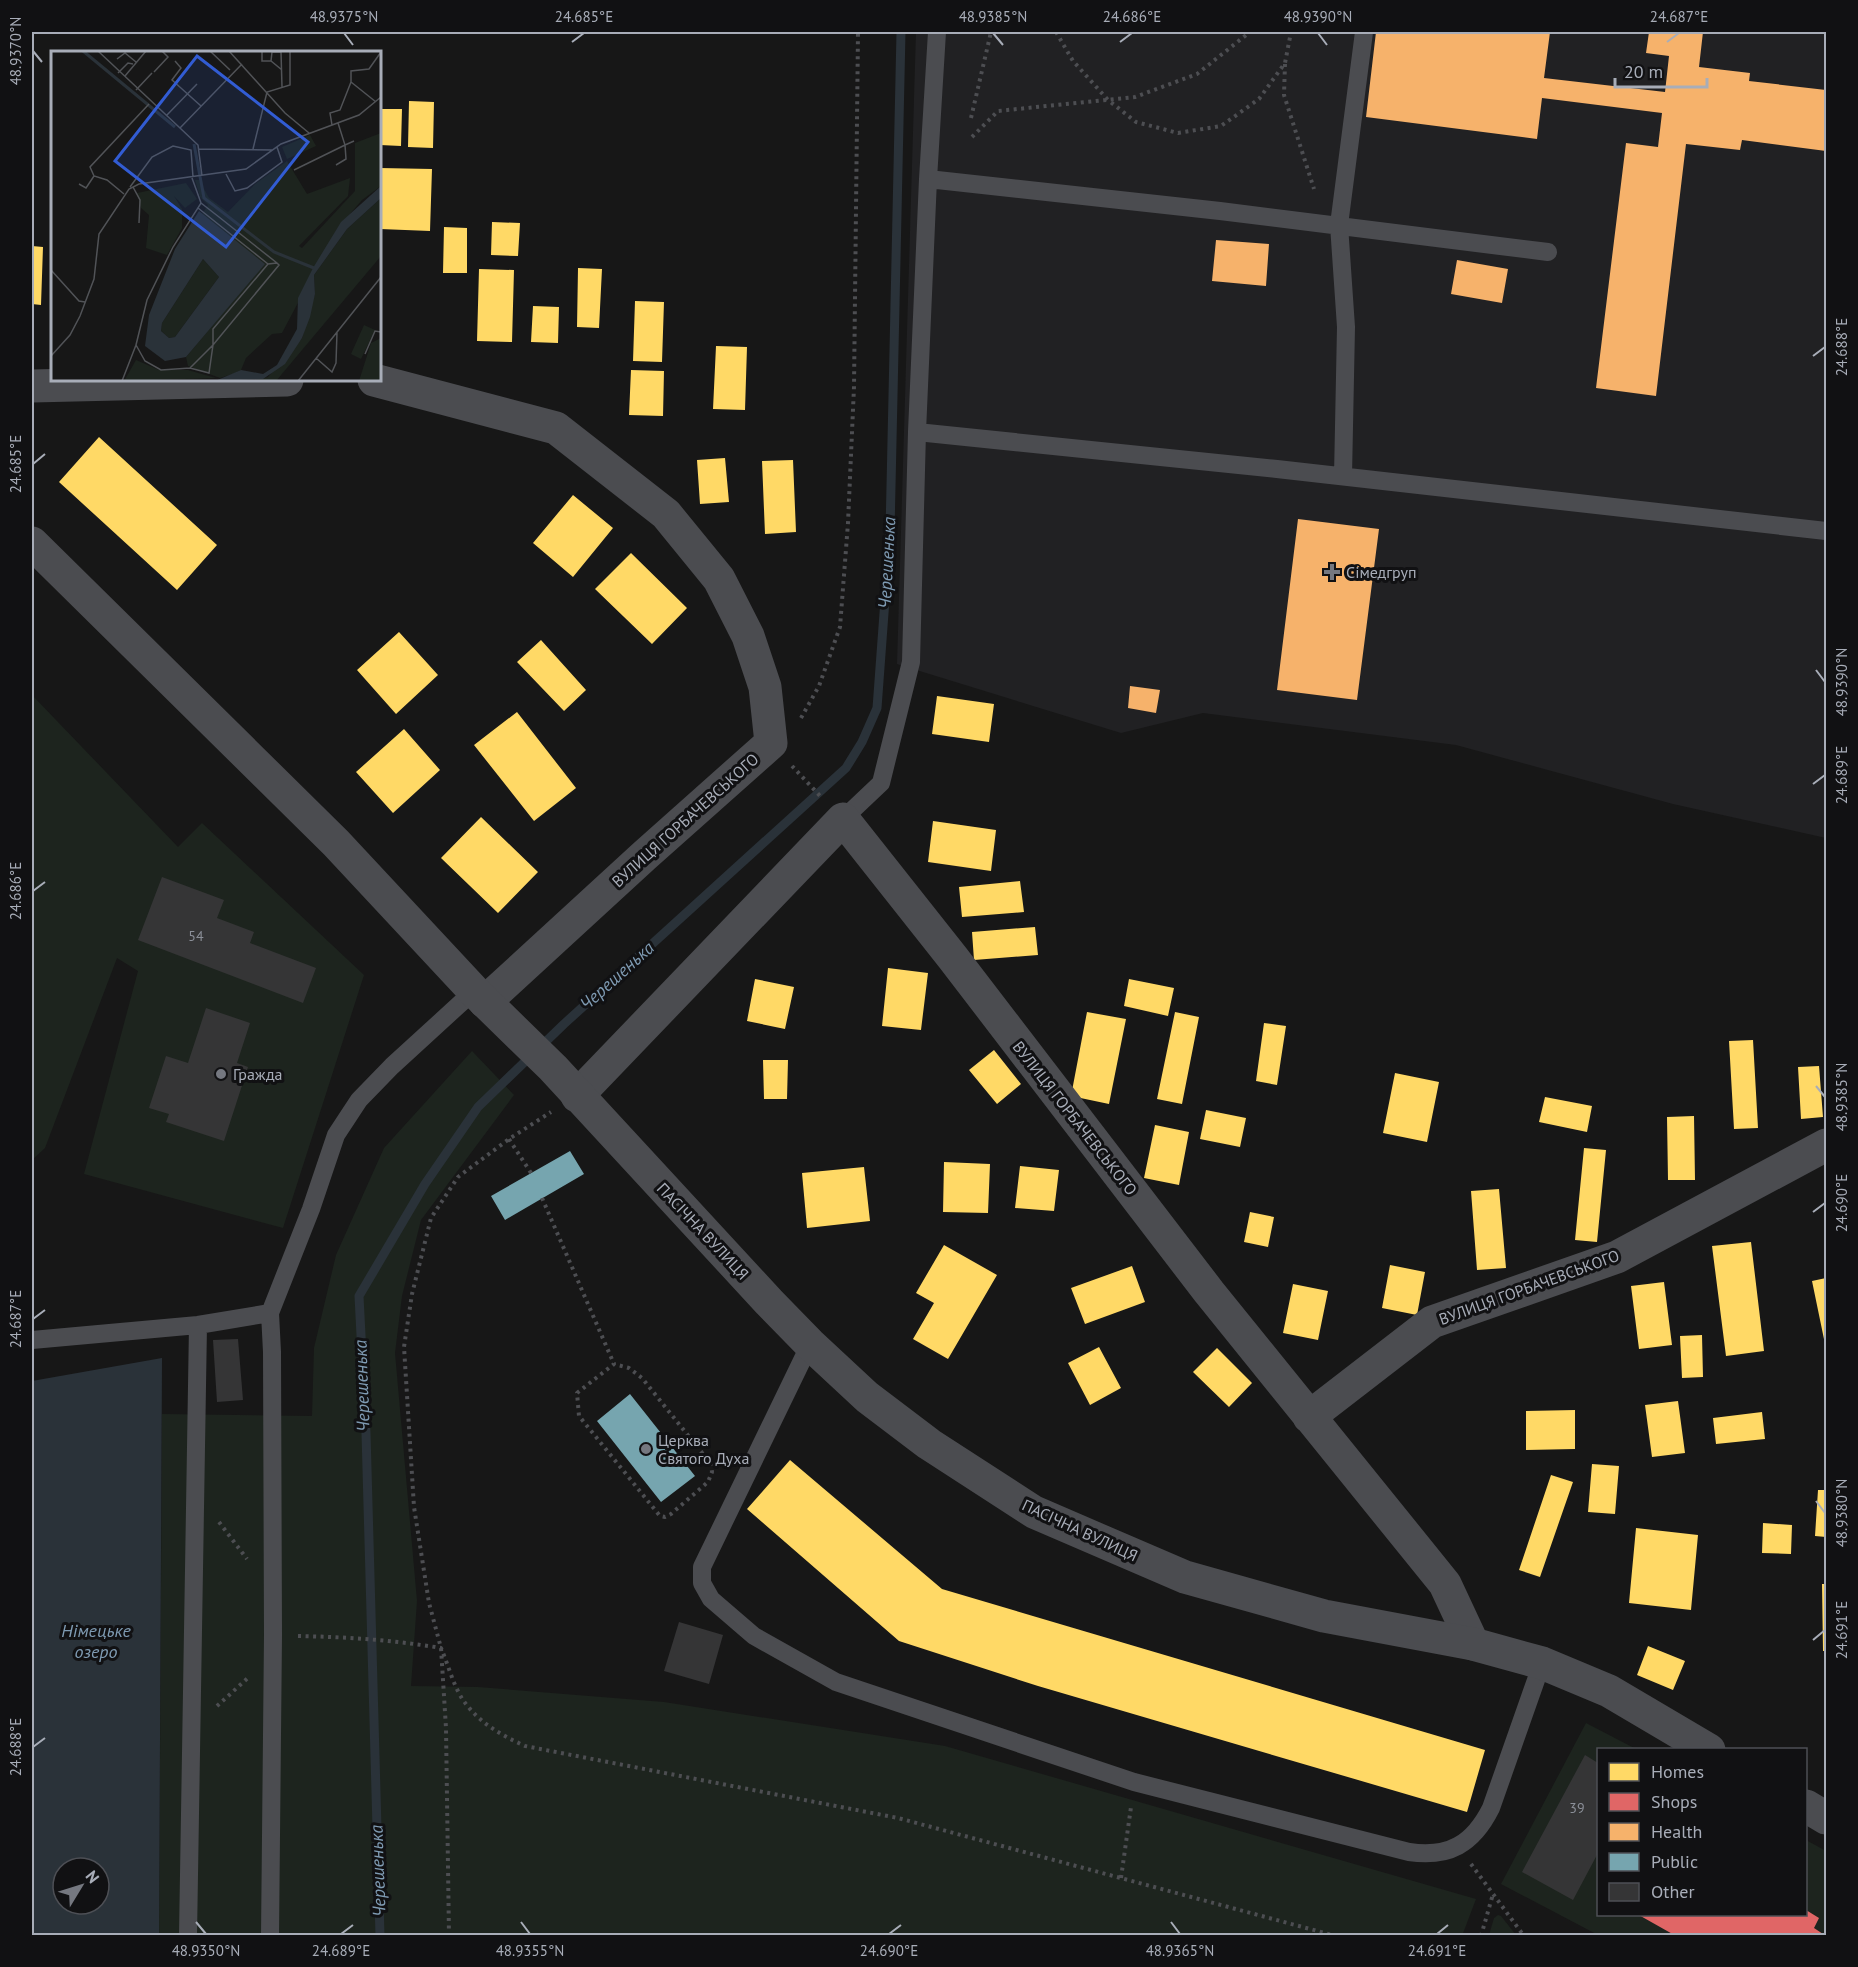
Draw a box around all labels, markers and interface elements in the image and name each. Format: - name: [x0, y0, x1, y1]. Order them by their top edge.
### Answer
- text: 48.9375°N: [310, 7, 378, 26]
- text: 24.685°E: [555, 7, 613, 26]
- text: 48.9385°N: [959, 7, 1027, 26]
- text: 24.686°E: [1103, 7, 1161, 26]
- text: 48.9390°N: [1284, 7, 1352, 26]
- text: 24.687°E: [1650, 7, 1708, 26]
- text: 48.9370°N: [6, 17, 25, 85]
- inset map: [51, 51, 381, 381]
- scale bar: [1615, 51, 1706, 89]
- text: 20 m: [1624, 60, 1663, 83]
- text: 24.688°E: [1832, 318, 1851, 376]
- text: 24.685°E: [6, 435, 25, 493]
- water label: Черешенька: [873, 516, 900, 610]
- place label: Сімедгруп: [1346, 562, 1417, 582]
- marker: Сімедгруп: [1323, 563, 1341, 581]
- text: 48.9390°N: [1832, 648, 1851, 716]
- text: 24.689°E: [1832, 746, 1851, 804]
- street label: ВУЛИЦЯ ГОРБАЧЕВСЬКОГО: [608, 749, 762, 891]
- text: 24.686°E: [6, 862, 25, 920]
- house number: 54: [188, 927, 204, 945]
- water label: Черешенька: [575, 936, 659, 1015]
- street label: ВУЛИЦЯ ГОРБАЧЕВСЬКОГО: [1009, 1037, 1142, 1199]
- text: 48.9385°N: [1832, 1063, 1851, 1131]
- place label: Гражда: [233, 1064, 283, 1084]
- marker: Гражда: [214, 1067, 228, 1081]
- text: 24.690°E: [1832, 1174, 1851, 1232]
- street label: ПАСІЧНА ВУЛИЦЯ: [653, 1178, 753, 1284]
- street label: ВУЛИЦЯ ГОРБАЧЕВСЬКОГО: [1436, 1245, 1622, 1329]
- text: 24.687°E: [6, 1290, 25, 1348]
- water label: Черешенька: [348, 1339, 375, 1432]
- place label: Церква Святого Духа: [658, 1430, 749, 1468]
- marker: Церква Святого Духа: [639, 1442, 653, 1456]
- text: 48.9380°N: [1832, 1479, 1851, 1547]
- street label: ПАСІЧНА ВУЛИЦЯ: [1019, 1494, 1141, 1566]
- text: 24.691°E: [1832, 1601, 1851, 1659]
- water label: Німецьке озеро: [61, 1619, 131, 1663]
- text: 24.688°E: [6, 1718, 25, 1776]
- legend: [1597, 1748, 1807, 1916]
- text: Homes: [1651, 1760, 1704, 1783]
- text: Shops: [1651, 1790, 1697, 1813]
- house number: 39: [1569, 1799, 1585, 1817]
- text: Health: [1651, 1820, 1702, 1843]
- water label: Черешенька: [364, 1824, 391, 1917]
- text: Public: [1651, 1850, 1698, 1873]
- north arrow: [51, 1856, 111, 1916]
- text: N: [82, 1866, 104, 1887]
- text: Other: [1651, 1880, 1695, 1903]
- text: 48.9350°N: [172, 1941, 240, 1960]
- text: 24.689°E: [312, 1941, 370, 1960]
- text: 48.9355°N: [496, 1941, 564, 1960]
- text: 24.690°E: [860, 1941, 918, 1960]
- text: 48.9365°N: [1146, 1941, 1214, 1960]
- text: 24.691°E: [1408, 1941, 1466, 1960]

